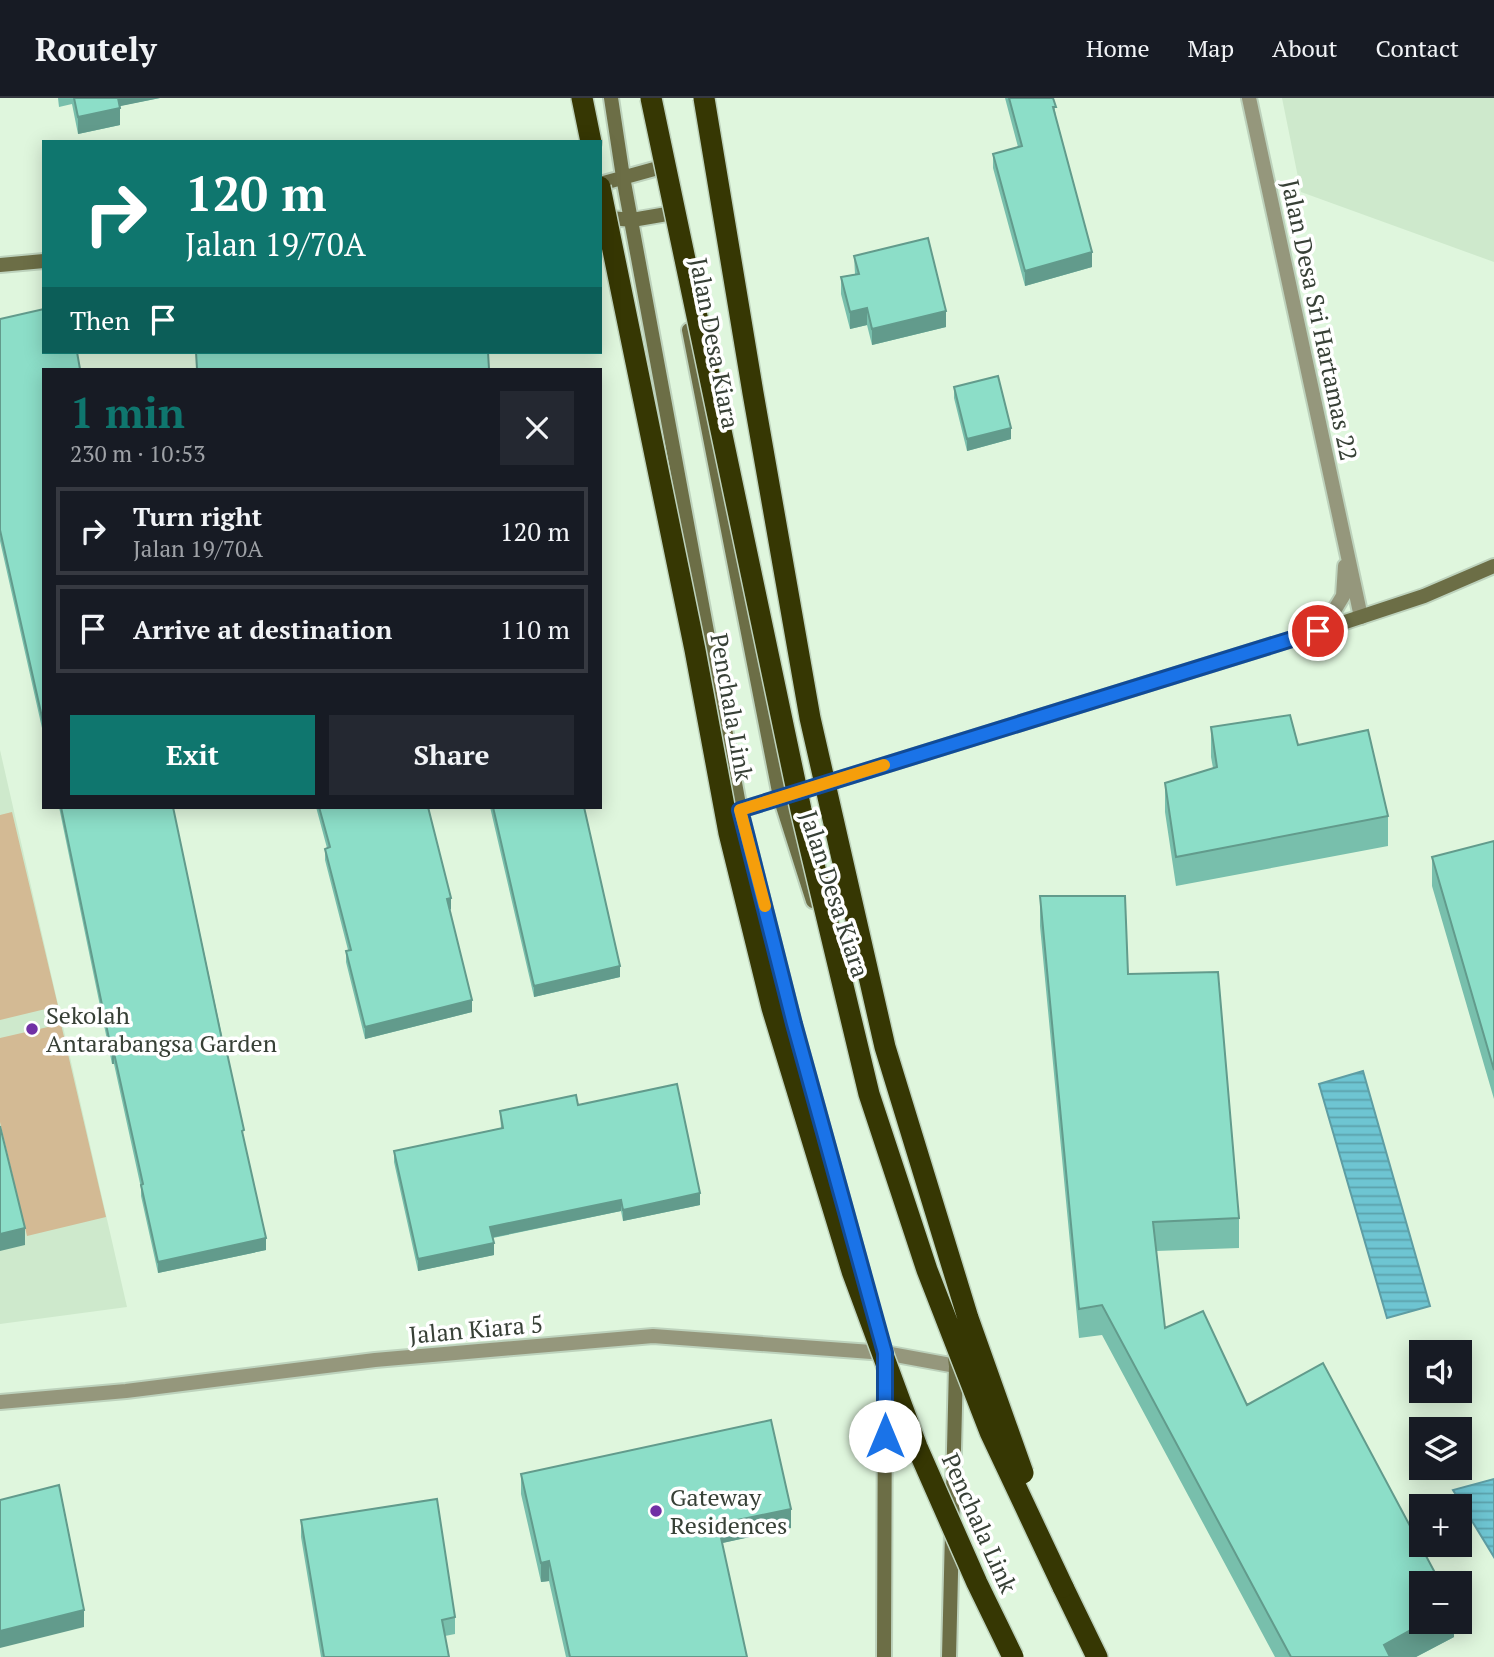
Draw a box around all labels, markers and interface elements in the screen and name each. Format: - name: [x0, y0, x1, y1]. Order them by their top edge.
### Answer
- text: Routely: [35, 27, 157, 70]
- text: Home: [1086, 32, 1150, 64]
- text: Map: [1188, 32, 1234, 64]
- text: About: [1272, 32, 1338, 64]
- text: Contact: [1376, 32, 1459, 64]
- text: 120 m: [185, 160, 327, 225]
- icon: right: [70, 168, 161, 259]
- street label: Jalan Desa Sri Hartamas 22: [1275, 176, 1365, 464]
- text: Jalan 19/70A: [185, 223, 366, 265]
- street label: Jalan Desa Kiara: [683, 255, 747, 431]
- icon: arrive: [144, 301, 182, 339]
- text: Then: [70, 303, 130, 337]
- text: 1 min: [70, 384, 185, 440]
- button: close: [500, 391, 574, 465]
- text: 230 m · 10:53: [70, 438, 205, 469]
- text: Turn right: [133, 499, 262, 533]
- icon: right: [74, 512, 112, 550]
- text: 120 m: [500, 514, 570, 548]
- text: Jalan 19/70A: [133, 533, 263, 564]
- pin: [1288, 601, 1348, 661]
- icon: arrive: [74, 610, 112, 648]
- text: Arrive at destination: [133, 612, 392, 646]
- text: 110 m: [500, 612, 570, 646]
- icon: arrive: [1299, 612, 1337, 650]
- street label: Penchala Link: [703, 631, 761, 784]
- button: Exit: [70, 715, 315, 795]
- button: Share: [329, 715, 574, 795]
- street label: Jalan Desa Kiara: [793, 807, 877, 981]
- place label: Sekolah Antarabangsa Garden: [46, 999, 277, 1059]
- marker: Sekolah Antarabangsa Garden: [24, 1021, 40, 1037]
- street label: Jalan Kiara 5: [408, 1307, 544, 1351]
- map controls: [1409, 1340, 1472, 1634]
- button: sound: [1409, 1340, 1472, 1403]
- position arrow: [848, 1399, 922, 1473]
- button: layers: [1409, 1417, 1472, 1480]
- street label: Penchala Link: [935, 1448, 1025, 1598]
- place label: Gateway Residences: [670, 1481, 787, 1541]
- button: +: [1409, 1494, 1472, 1557]
- marker: Gateway Residences: [648, 1503, 664, 1519]
- button: −: [1409, 1571, 1472, 1634]

